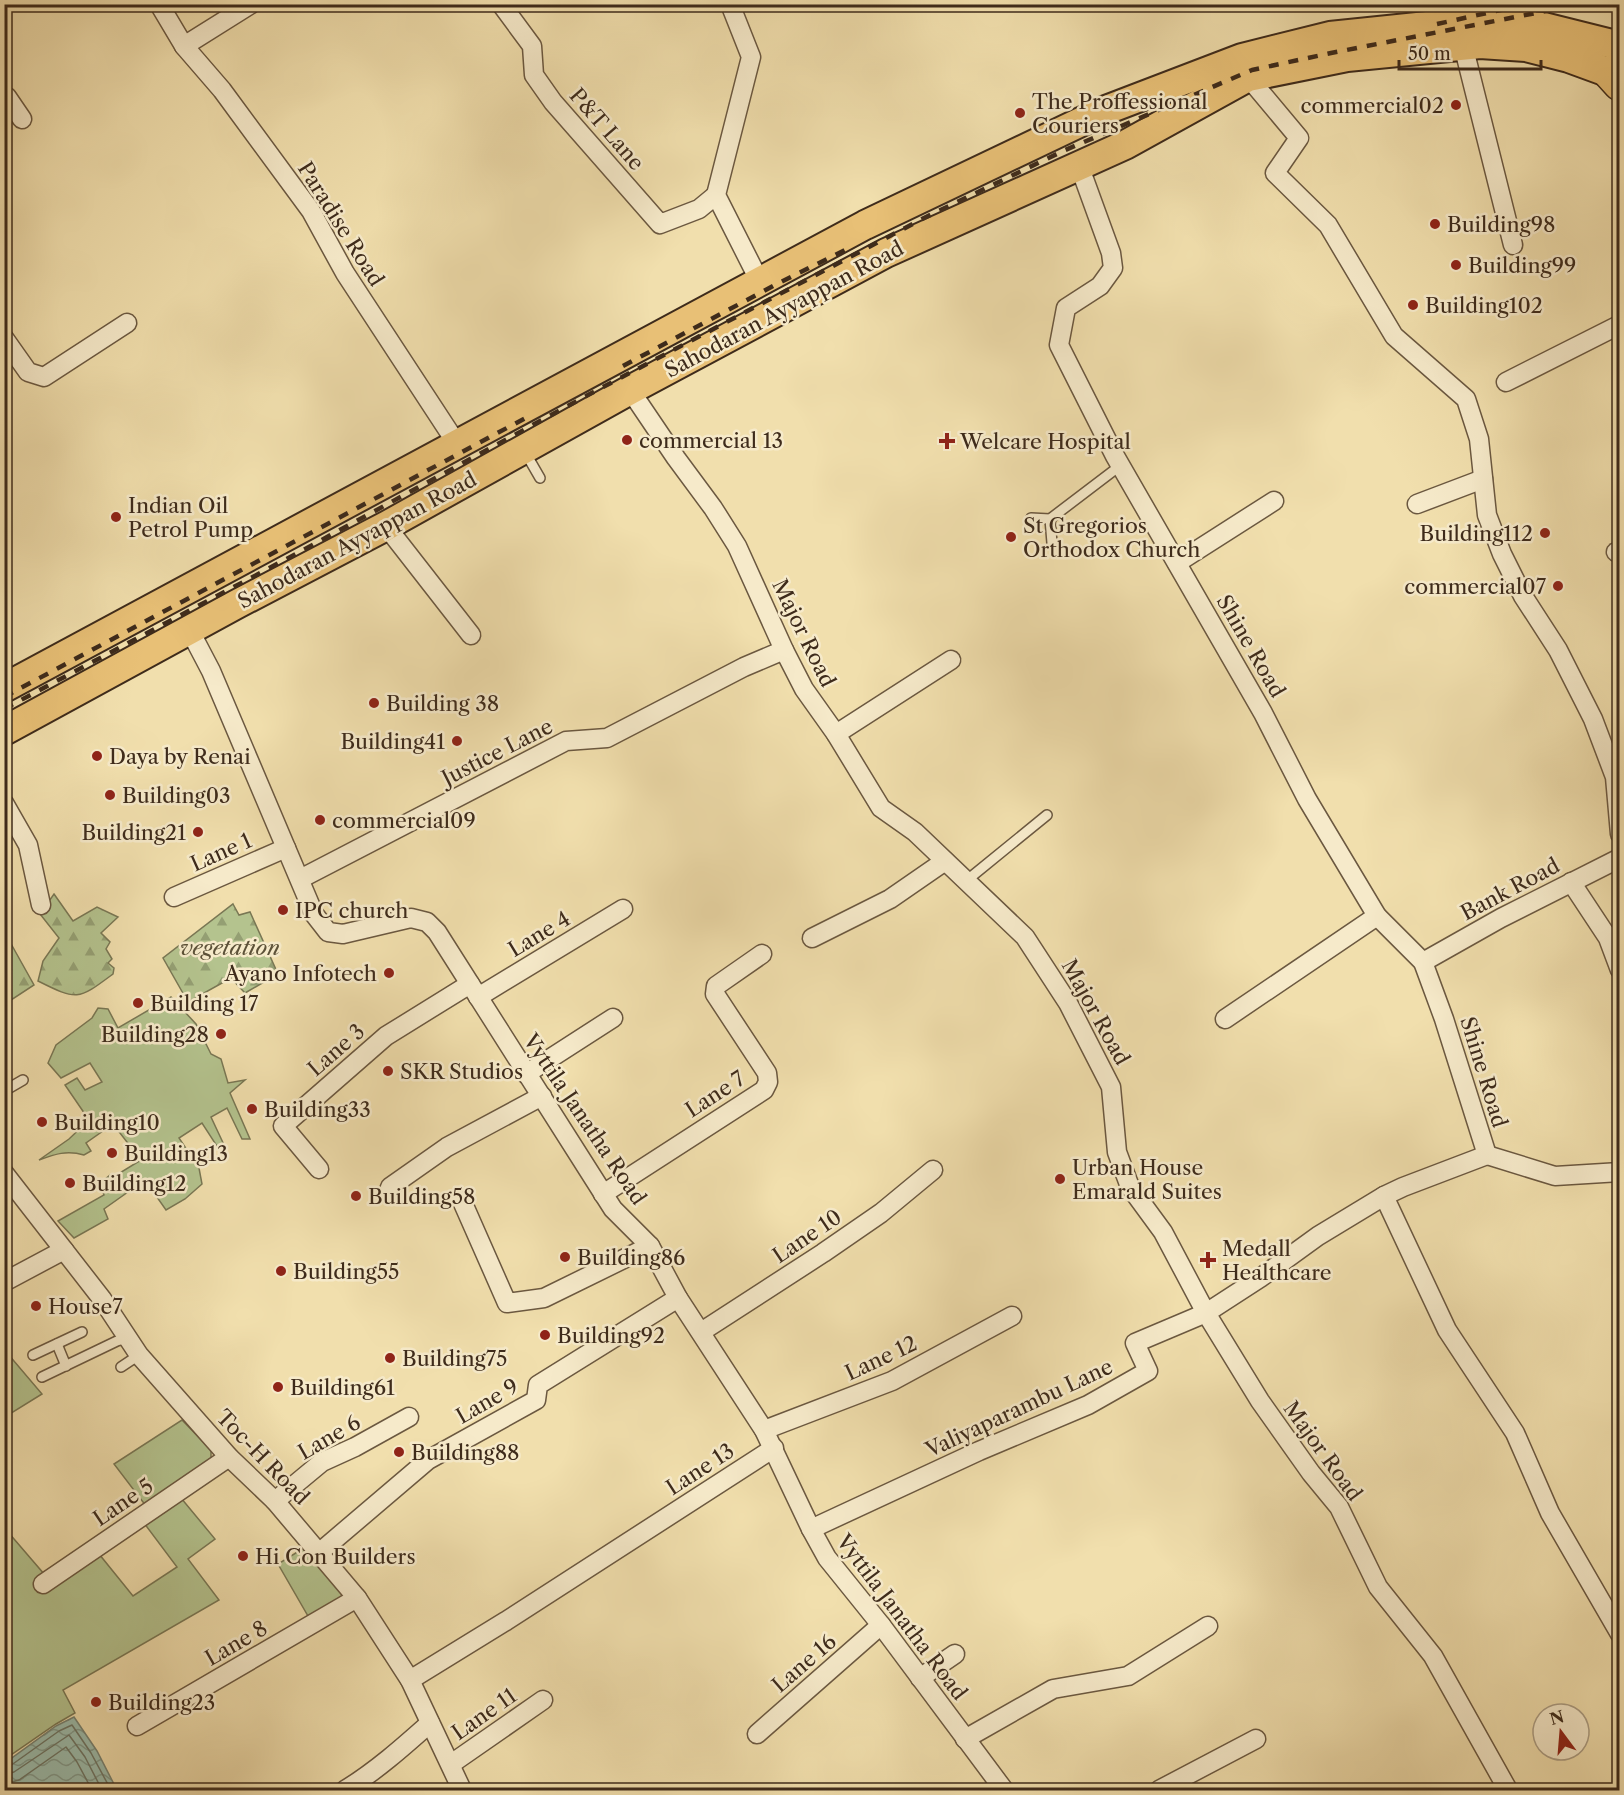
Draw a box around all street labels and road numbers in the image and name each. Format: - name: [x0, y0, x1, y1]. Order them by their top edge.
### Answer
- street label: P&T Lane: [565, 83, 649, 175]
- street label: Paradise Road: [293, 157, 389, 291]
- street label: Sahodaran Ayyappan Road: [660, 235, 908, 383]
- street label: Sahodaran Ayyappan Road: [233, 466, 481, 614]
- street label: Major Road: [767, 575, 841, 691]
- street label: Shine Road: [1212, 590, 1291, 702]
- street label: Justice Lane: [435, 713, 557, 792]
- street label: Lane 1: [187, 827, 256, 876]
- street label: Bank Road: [1456, 852, 1564, 925]
- street label: Lane 4: [504, 906, 574, 962]
- street label: Major Road: [1057, 955, 1135, 1069]
- street label: Shine Road: [1455, 1014, 1513, 1131]
- street label: Lane 3: [303, 1019, 369, 1081]
- street label: Vyttila Janatha Road: [518, 1028, 652, 1209]
- street label: Lane 7: [681, 1065, 750, 1122]
- street label: Lane 10: [768, 1204, 846, 1268]
- street label: Lane 12: [841, 1331, 921, 1385]
- street label: Valiyaparambu Lane: [921, 1354, 1116, 1463]
- street label: Lane 9: [451, 1373, 523, 1429]
- street label: Major Road: [1279, 1396, 1368, 1506]
- street label: Toc-H Road: [211, 1404, 315, 1510]
- street label: Lane 6: [293, 1409, 365, 1465]
- street label: Lane 13: [661, 1438, 739, 1500]
- street label: Lane 5: [88, 1473, 158, 1531]
- street label: Vyttila Janatha Road: [831, 1528, 973, 1705]
- street label: Lane 8: [200, 1615, 272, 1671]
- street label: Lane 16: [767, 1628, 841, 1698]
- street label: Lane 11: [447, 1683, 521, 1745]

